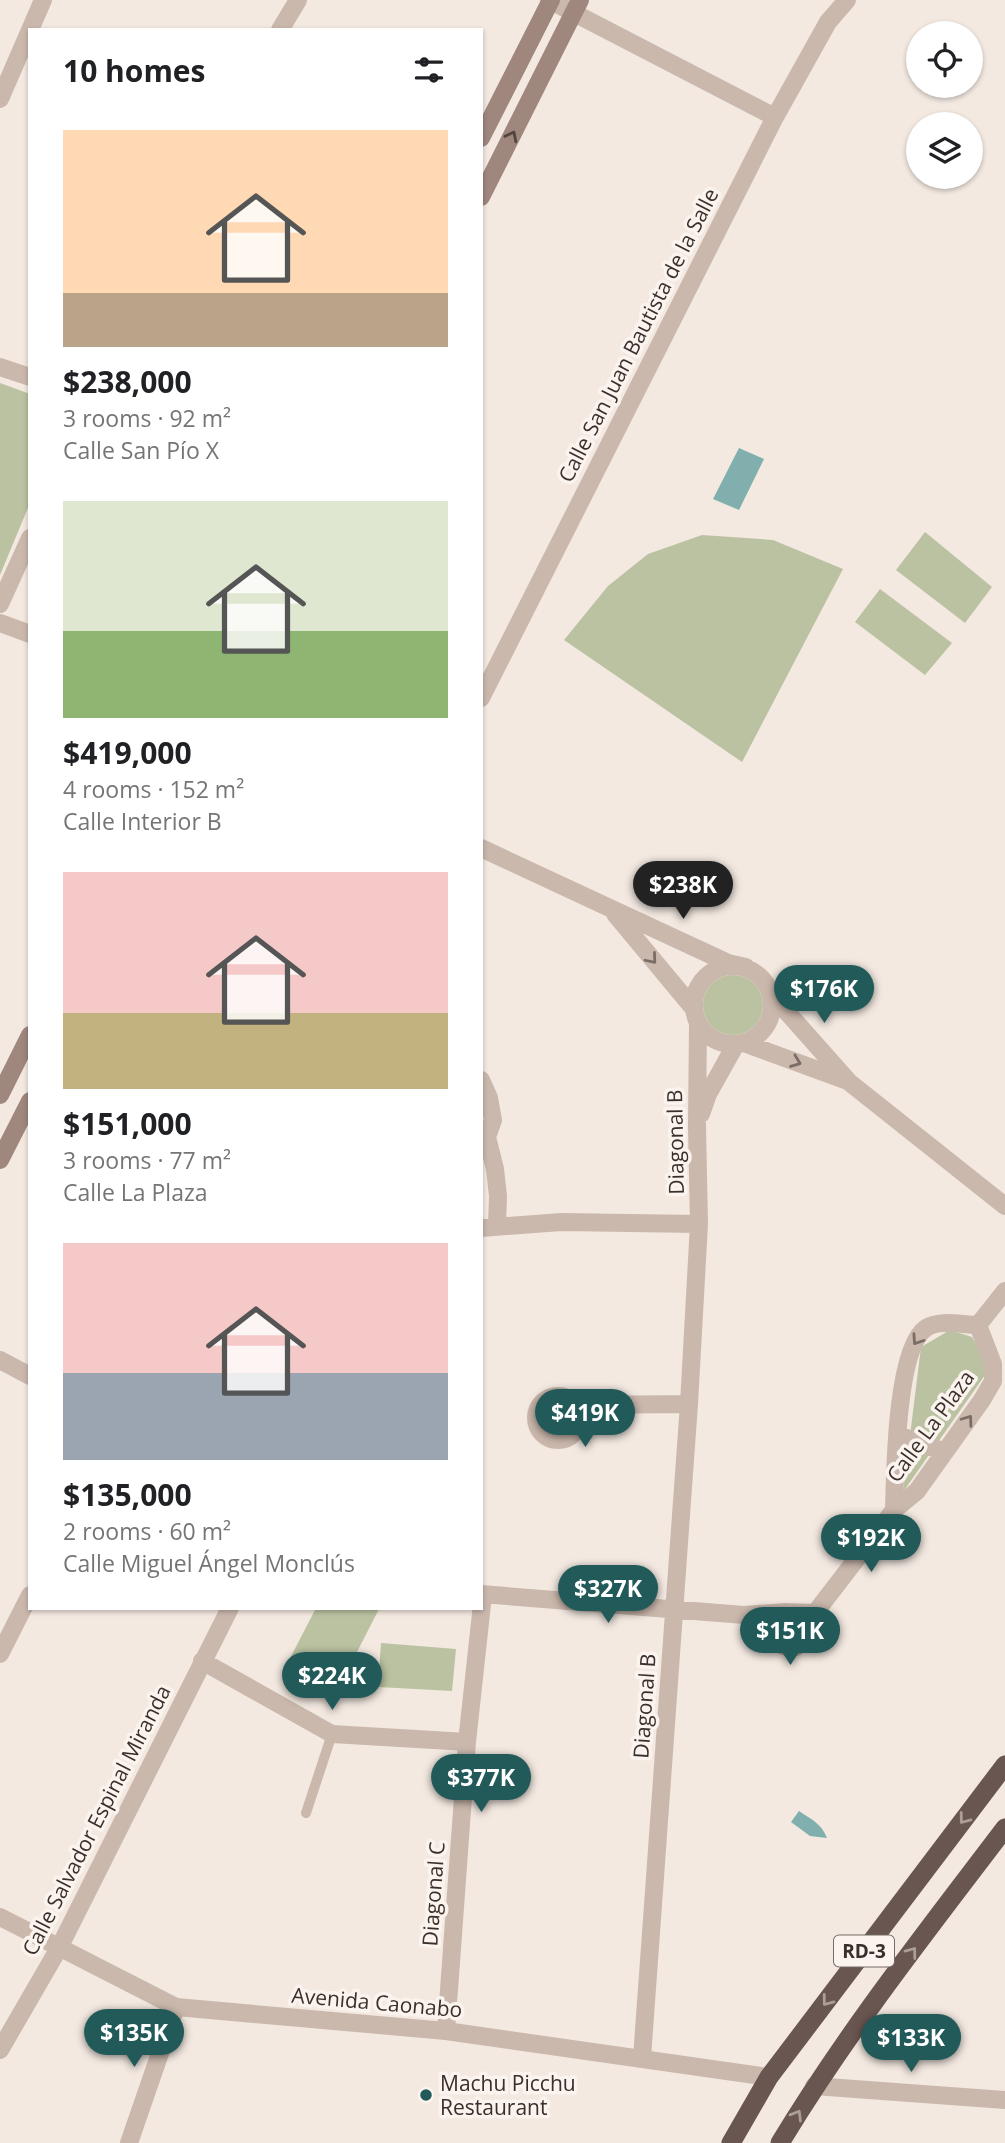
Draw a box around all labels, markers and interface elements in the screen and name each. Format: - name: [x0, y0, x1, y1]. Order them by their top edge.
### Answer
- map controls: [906, 21, 983, 189]
- button: locate: [906, 21, 983, 98]
- text: 10 homes: [63, 50, 206, 91]
- icon: filters: [410, 51, 448, 89]
- button: layers: [906, 112, 983, 189]
- one-way arrow: [503, 131, 517, 143]
- icon: home: [193, 175, 319, 301]
- street label: Calle San Juan Bautista de la Salle: [551, 183, 725, 487]
- text: $238,000: [63, 361, 192, 402]
- text: 3 rooms · 92 m²: [63, 402, 231, 434]
- text: Calle San Pío X: [63, 434, 219, 466]
- icon: home: [193, 546, 319, 672]
- text: $419,000: [63, 732, 192, 773]
- text: 4 rooms · 152 m²: [63, 773, 244, 805]
- text: Calle Interior B: [63, 805, 222, 837]
- pin: $238K: [634, 862, 732, 921]
- text: $238K: [649, 868, 717, 900]
- icon: home: [193, 917, 319, 1043]
- one-way arrow: [644, 950, 656, 963]
- pin: $176K: [775, 965, 873, 1025]
- text: $176K: [790, 972, 858, 1004]
- one-way arrow: [790, 1053, 802, 1067]
- street label: Diagonal B: [660, 1089, 690, 1195]
- text: $151,000: [63, 1103, 192, 1144]
- text: 3 rooms · 77 m²: [63, 1144, 231, 1176]
- text: Calle La Plaza: [63, 1176, 208, 1208]
- icon: home: [193, 1288, 319, 1414]
- one-way arrow: [912, 1332, 925, 1345]
- street label: Calle La Plaza: [880, 1364, 980, 1488]
- pin: $419K: [536, 1390, 634, 1449]
- text: $419K: [551, 1396, 619, 1428]
- one-way arrow: [960, 1415, 972, 1428]
- text: $135,000: [63, 1474, 192, 1515]
- pin: $192K: [822, 1514, 920, 1574]
- text: 2 rooms · 60 m²: [63, 1515, 231, 1547]
- text: $192K: [837, 1521, 905, 1553]
- text: Calle Miguel Ángel Monclús: [63, 1547, 355, 1579]
- pin: $327K: [559, 1566, 657, 1625]
- text: $327K: [574, 1572, 642, 1604]
- pin: $151K: [741, 1608, 839, 1667]
- text: $151K: [756, 1614, 824, 1646]
- pin: $224K: [283, 1652, 381, 1712]
- street label: Diagonal B: [626, 1653, 662, 1759]
- text: $224K: [298, 1659, 366, 1691]
- street label: Calle Salvador Espinal Miranda: [15, 1680, 177, 1960]
- pin: $377K: [432, 1755, 530, 1814]
- text: $377K: [447, 1761, 515, 1793]
- one-way arrow: [959, 1811, 972, 1824]
- street label: Diagonal C: [415, 1841, 451, 1947]
- road number: RD-3: [834, 1936, 894, 1966]
- one-way arrow: [903, 1947, 916, 1959]
- street label: Avenida Caonabo: [290, 1981, 464, 2023]
- one-way arrow: [822, 1993, 835, 2005]
- pin: $135K: [85, 2010, 183, 2069]
- pin: $133K: [862, 2014, 960, 2074]
- text: $135K: [100, 2016, 168, 2048]
- text: $133K: [877, 2021, 945, 2053]
- place label: Machu Picchu Restaurant: [440, 2069, 576, 2121]
- marker: Machu Picchu Restaurant: [418, 2087, 434, 2103]
- one-way arrow: [789, 2109, 802, 2122]

